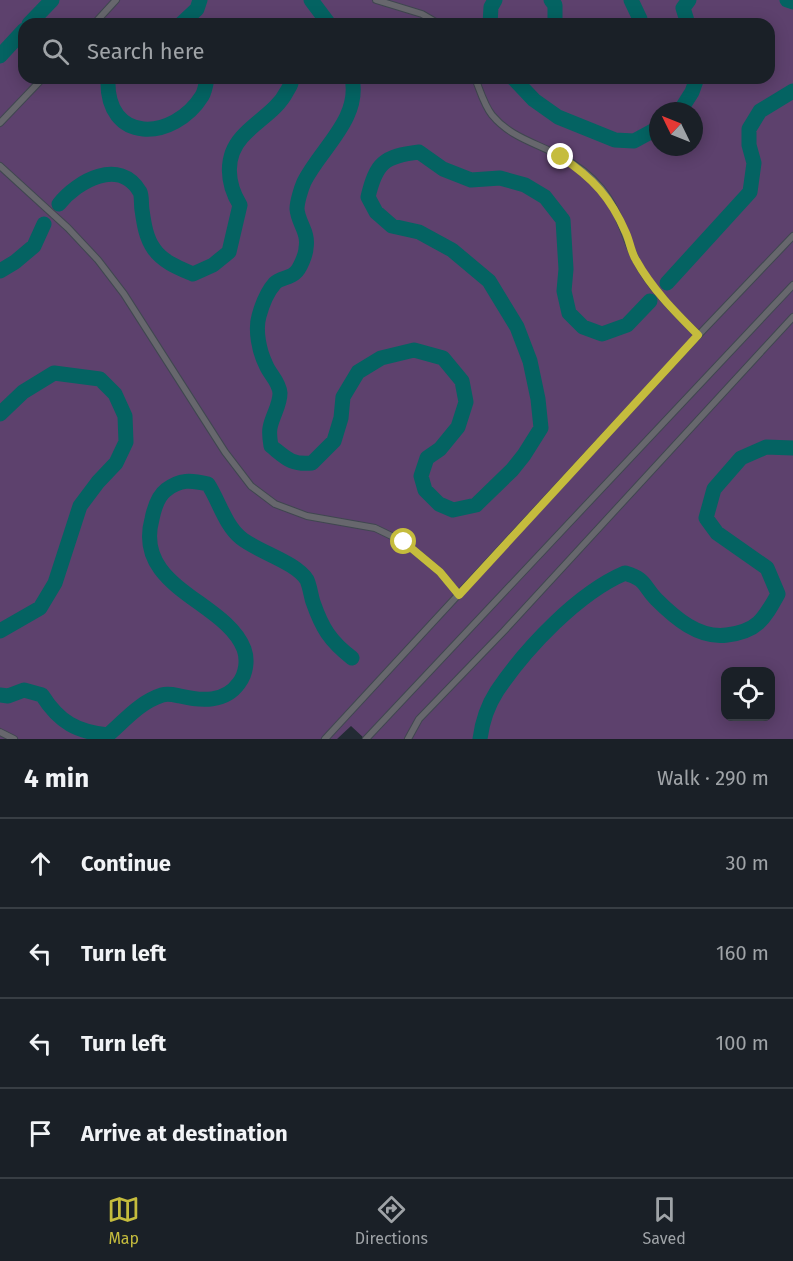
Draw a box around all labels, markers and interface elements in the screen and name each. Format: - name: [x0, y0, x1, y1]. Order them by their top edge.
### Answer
- search box: [18, 18, 775, 84]
- icon: search: [39, 35, 72, 68]
- text: Search here: [87, 38, 205, 65]
- north arrow: [649, 102, 703, 156]
- route end: [547, 143, 573, 169]
- route start: [390, 528, 416, 554]
- map controls: [721, 667, 775, 721]
- button: locate: [721, 667, 775, 721]
- text: 4 min: [24, 763, 89, 794]
- text: Walk · 290 m: [657, 766, 769, 790]
- icon: ahead: [24, 847, 57, 880]
- text: Continue: [81, 850, 171, 877]
- text: 30 m: [725, 851, 769, 875]
- icon: left: [24, 937, 57, 970]
- text: Turn left: [81, 940, 166, 967]
- text: 160 m: [716, 941, 769, 965]
- icon: left: [24, 1027, 57, 1060]
- text: Turn left: [81, 1030, 166, 1057]
- text: 100 m: [716, 1031, 769, 1055]
- icon: arrive: [24, 1117, 57, 1150]
- text: Arrive at destination: [81, 1120, 288, 1147]
- tab: Map: [107, 1193, 140, 1248]
- tab: Directions: [355, 1193, 428, 1248]
- tab: Saved: [642, 1193, 686, 1248]

